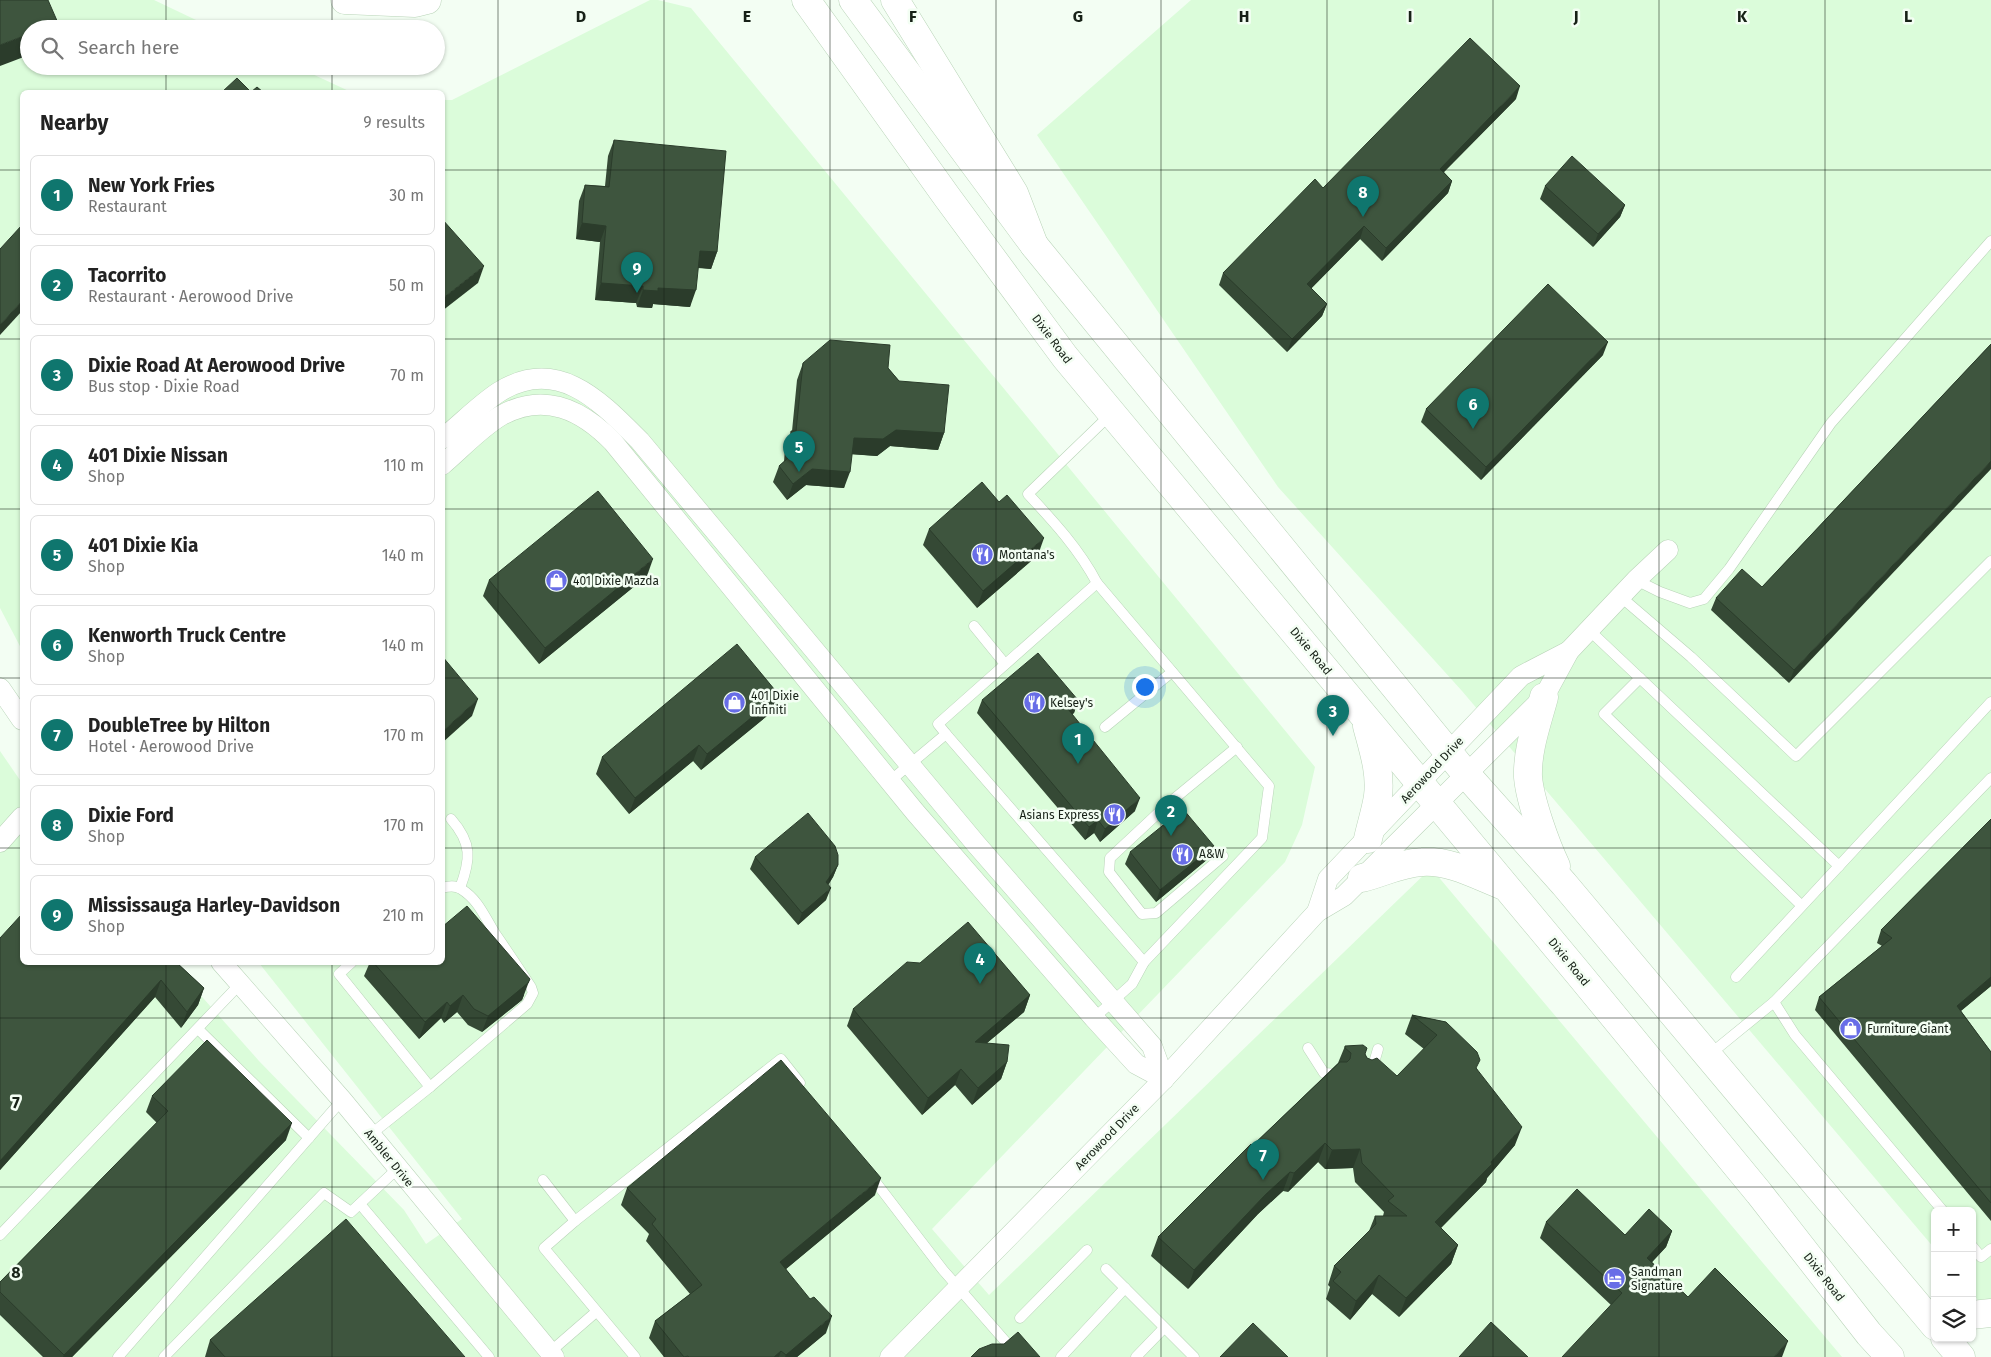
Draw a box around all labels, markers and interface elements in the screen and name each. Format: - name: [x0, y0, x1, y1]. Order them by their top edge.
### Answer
- text: D: [576, 7, 586, 26]
- text: E: [743, 7, 751, 26]
- text: F: [909, 7, 917, 26]
- text: G: [1073, 7, 1083, 26]
- text: H: [1239, 7, 1249, 26]
- text: I: [1408, 7, 1412, 26]
- text: J: [1572, 7, 1579, 26]
- text: K: [1737, 7, 1748, 26]
- text: L: [1904, 7, 1912, 26]
- search box: [20, 20, 445, 75]
- icon: search: [38, 34, 66, 62]
- text: Search here: [78, 36, 179, 59]
- text: Nearby: [40, 110, 108, 136]
- text: 9 results: [363, 113, 425, 132]
- text: New York Fries: [88, 174, 215, 197]
- pin: 8: [1347, 176, 1379, 217]
- text: 1: [53, 186, 61, 205]
- text: 30 m: [389, 186, 424, 205]
- text: Restaurant: [88, 197, 167, 216]
- pin: 9: [621, 252, 653, 293]
- text: Tacorrito: [88, 264, 166, 287]
- text: 2: [53, 276, 61, 295]
- text: 50 m: [389, 276, 424, 295]
- text: Restaurant · Aerowood Drive: [88, 287, 294, 306]
- street label: Dixie Road: [1029, 312, 1075, 366]
- text: Dixie Road At Aerowood Drive: [88, 354, 345, 377]
- text: 3: [53, 366, 61, 385]
- text: 70 m: [390, 366, 424, 385]
- text: Bus stop · Dixie Road: [88, 377, 240, 396]
- pin: 6: [1457, 388, 1489, 429]
- pin: 5: [783, 431, 815, 472]
- text: 401 Dixie Nissan: [88, 444, 228, 467]
- text: 4: [52, 456, 62, 475]
- text: 110 m: [383, 456, 424, 475]
- text: Shop: [88, 467, 125, 486]
- text: 401 Dixie Kia: [88, 534, 198, 557]
- restaurant icon: Montana's: [971, 543, 995, 567]
- text: 5: [53, 546, 61, 565]
- text: 140 m: [382, 546, 424, 565]
- place label: Montana's: [999, 548, 1055, 562]
- text: Shop: [88, 557, 125, 576]
- shop icon: 401 Dixie Mazda: [545, 569, 569, 593]
- place label: 401 Dixie Mazda: [573, 574, 659, 588]
- text: Kenworth Truck Centre: [88, 624, 286, 647]
- street label: Dixie Road: [1287, 624, 1335, 678]
- text: 6: [52, 636, 62, 655]
- text: 140 m: [382, 636, 424, 655]
- text: Shop: [88, 647, 125, 666]
- your location: [1132, 674, 1158, 700]
- place label: 401 Dixie Infiniti: [751, 689, 799, 717]
- shop icon: 401 Dixie Infiniti: [723, 691, 747, 715]
- restaurant icon: Kelsey's: [1022, 691, 1046, 715]
- pin: 3: [1317, 695, 1349, 736]
- place label: Kelsey's: [1050, 696, 1093, 710]
- text: DoubleTree by Hilton: [88, 714, 270, 737]
- pin: 1: [1062, 723, 1094, 764]
- text: 7: [53, 726, 61, 745]
- text: 170 m: [383, 726, 424, 745]
- street label: Aerowood Drive: [1398, 734, 1466, 806]
- text: Hotel · Aerowood Drive: [88, 737, 254, 756]
- pin: 2: [1155, 795, 1187, 836]
- restaurant icon: Asians Express: [1103, 803, 1127, 827]
- text: Dixie Ford: [88, 804, 174, 827]
- place label: Asians Express: [1020, 808, 1099, 822]
- text: 8: [52, 816, 62, 835]
- text: 170 m: [383, 816, 424, 835]
- text: Shop: [88, 827, 125, 846]
- restaurant icon: A&W: [1171, 842, 1195, 866]
- place label: A&W: [1199, 847, 1224, 861]
- text: Mississauga Harley-Davidson: [88, 894, 340, 917]
- text: 9: [53, 906, 61, 925]
- text: 210 m: [383, 906, 424, 925]
- text: Shop: [88, 917, 125, 936]
- street label: Dixie Road: [1545, 935, 1593, 989]
- pin: 4: [964, 943, 996, 984]
- shop icon: Furniture Giant: [1839, 1017, 1863, 1041]
- place label: Furniture Giant: [1867, 1022, 1949, 1036]
- text: 7: [12, 1093, 20, 1112]
- street label: Aerowood Drive: [1072, 1101, 1142, 1173]
- street label: Ambler Drive: [361, 1126, 417, 1190]
- pin: 7: [1247, 1139, 1279, 1180]
- map controls: [1931, 1207, 1976, 1342]
- button: +: [1931, 1207, 1976, 1252]
- street label: Dixie Road: [1801, 1250, 1847, 1304]
- button: −: [1931, 1252, 1976, 1297]
- text: 8: [11, 1263, 21, 1282]
- place label: Sandman Signature: [1631, 1265, 1683, 1293]
- hotel icon: Sandman Signature: [1603, 1267, 1627, 1291]
- button: layers: [1931, 1297, 1976, 1342]

